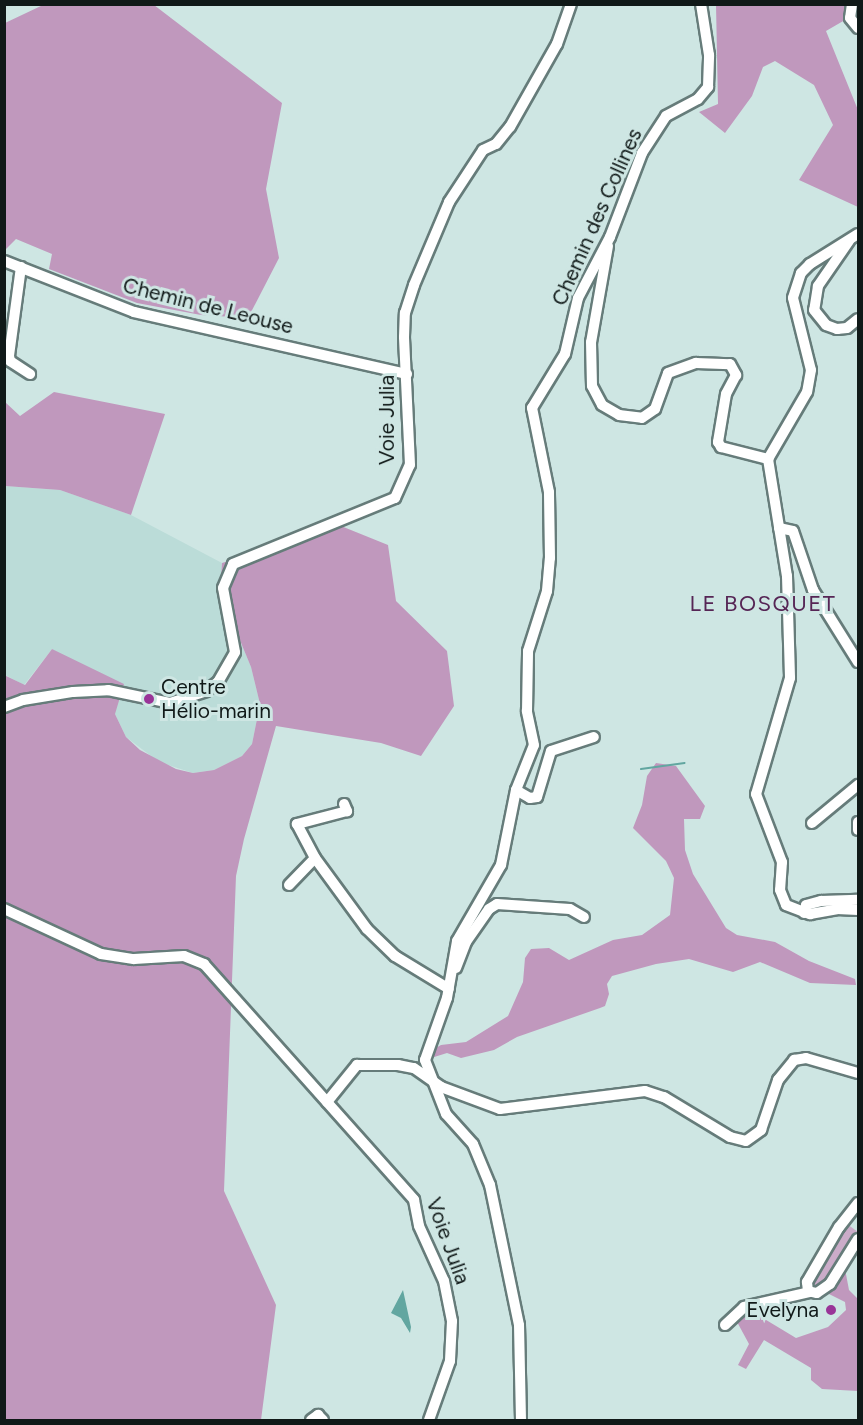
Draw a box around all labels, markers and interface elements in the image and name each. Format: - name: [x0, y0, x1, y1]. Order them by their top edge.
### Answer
- street label: Chemin des Collines: [547, 125, 647, 309]
- street label: Chemin de Leouse: [120, 273, 296, 339]
- street label: Voie Julia: [374, 375, 400, 465]
- district label: LE BOSQUET: [690, 591, 836, 617]
- place label: Centre Hélio-marin: [161, 674, 271, 724]
- marker: Centre Hélio-marin: [142, 692, 156, 706]
- street label: Voie Julia: [421, 1194, 475, 1288]
- place label: Evelyna: [746, 1297, 819, 1323]
- marker: Evelyna: [824, 1303, 838, 1317]

